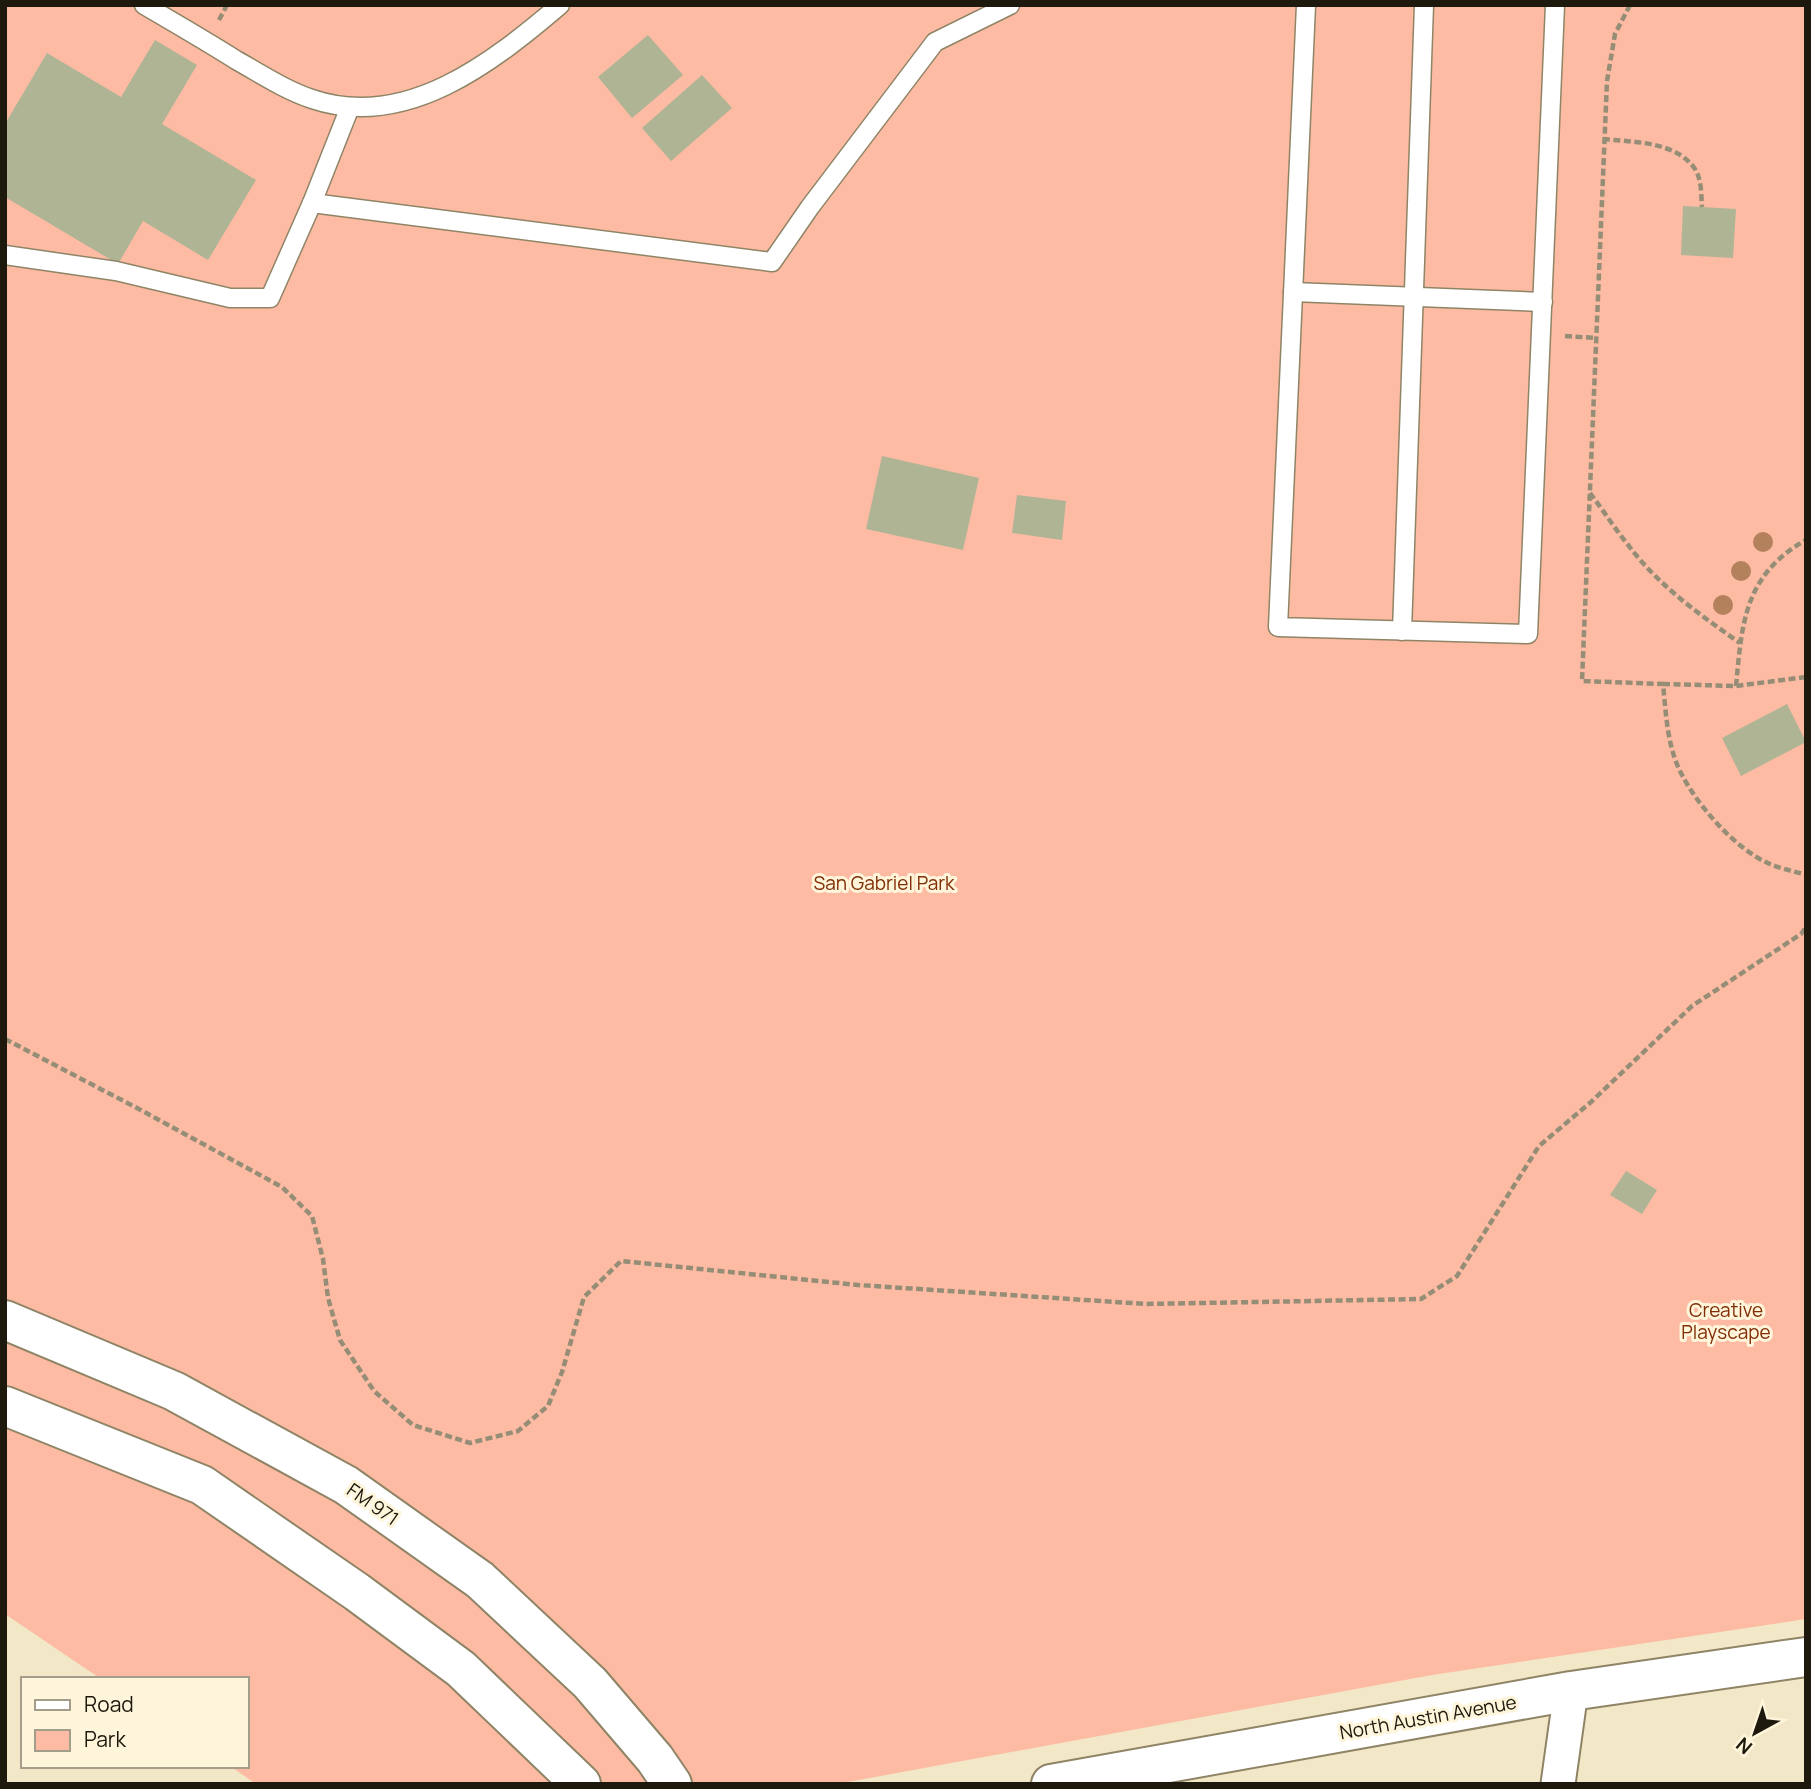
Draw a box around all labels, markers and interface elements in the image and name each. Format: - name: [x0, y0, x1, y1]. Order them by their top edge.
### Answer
- park label: San Gabriel Park: [813, 870, 955, 896]
- park label: Creative Playscape: [1681, 1297, 1771, 1345]
- street label: FM 971: [342, 1477, 404, 1531]
- legend: [21, 1677, 248, 1768]
- street label: North Austin Avenue: [1337, 1689, 1519, 1745]
- text: Road: [84, 1690, 134, 1718]
- north arrow: [1720, 1698, 1790, 1768]
- text: Park: [84, 1725, 126, 1753]
- text: N: [1730, 1732, 1758, 1760]

